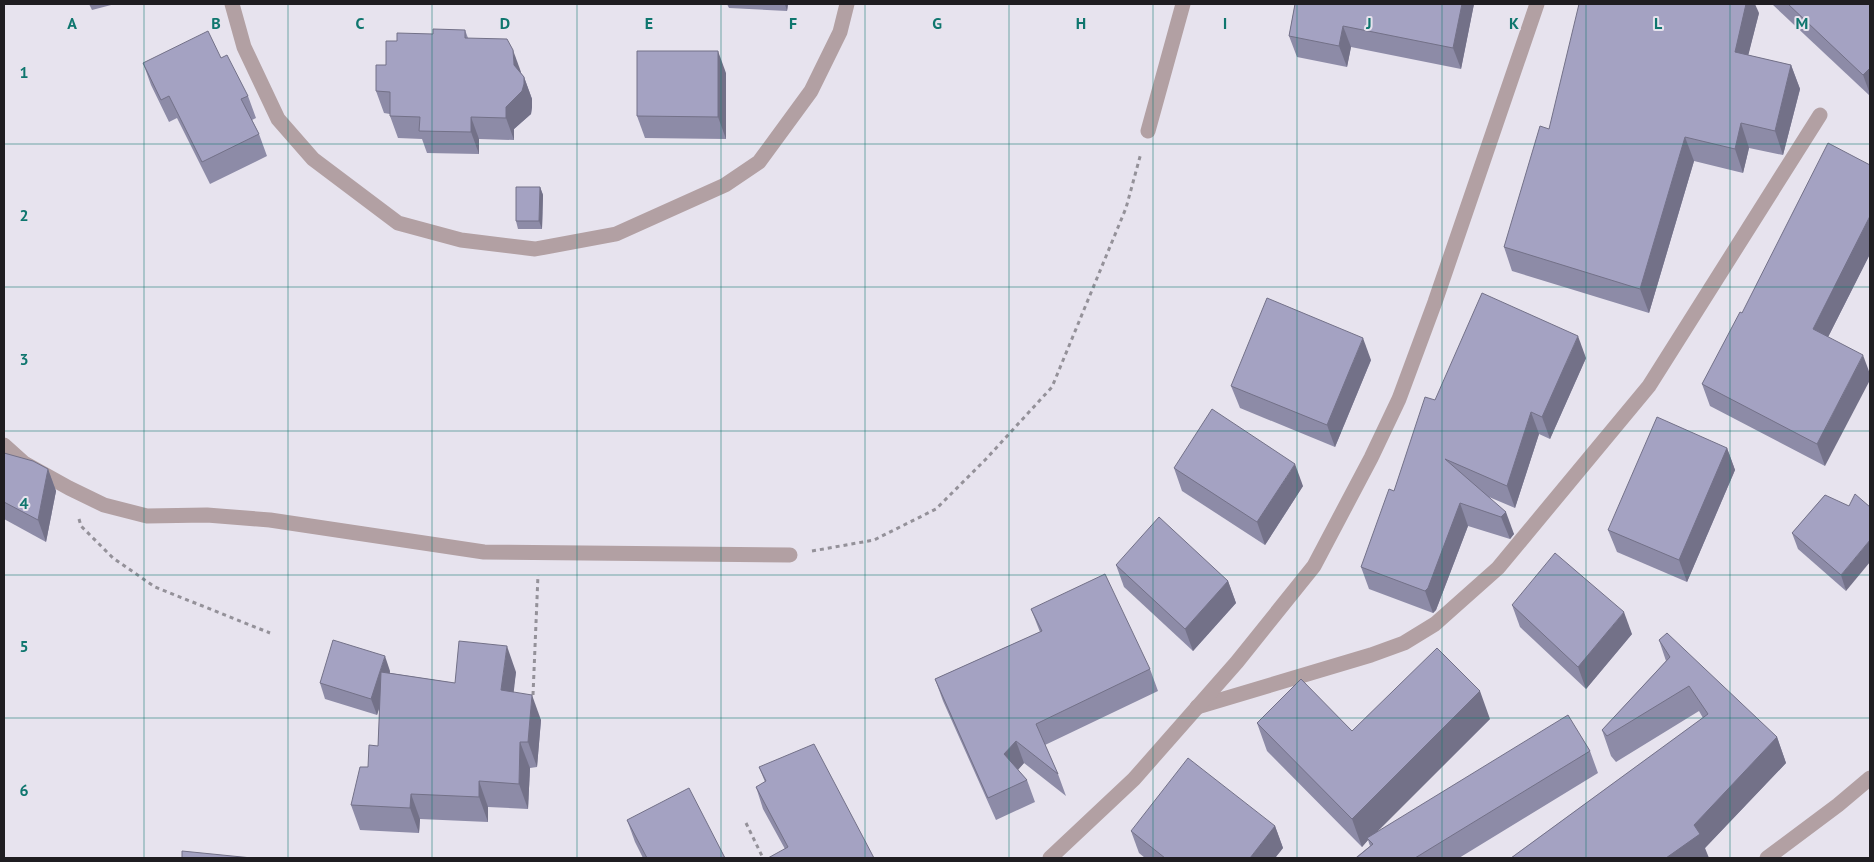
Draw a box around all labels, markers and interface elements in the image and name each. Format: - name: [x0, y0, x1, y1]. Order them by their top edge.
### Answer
- text: A: [67, 13, 77, 33]
- text: B: [211, 13, 221, 33]
- text: C: [356, 13, 365, 33]
- text: D: [500, 13, 510, 33]
- text: E: [645, 13, 653, 33]
- text: F: [789, 13, 797, 33]
- text: G: [932, 13, 942, 33]
- text: H: [1076, 13, 1086, 33]
- text: I: [1223, 13, 1227, 33]
- text: J: [1365, 13, 1372, 33]
- text: K: [1509, 13, 1519, 33]
- text: L: [1654, 13, 1663, 33]
- text: M: [1796, 13, 1808, 33]
- text: 1: [19, 62, 29, 82]
- text: 2: [19, 205, 29, 225]
- text: 3: [19, 349, 29, 369]
- text: 4: [19, 493, 29, 513]
- text: 5: [19, 636, 29, 656]
- text: 6: [19, 780, 29, 800]

